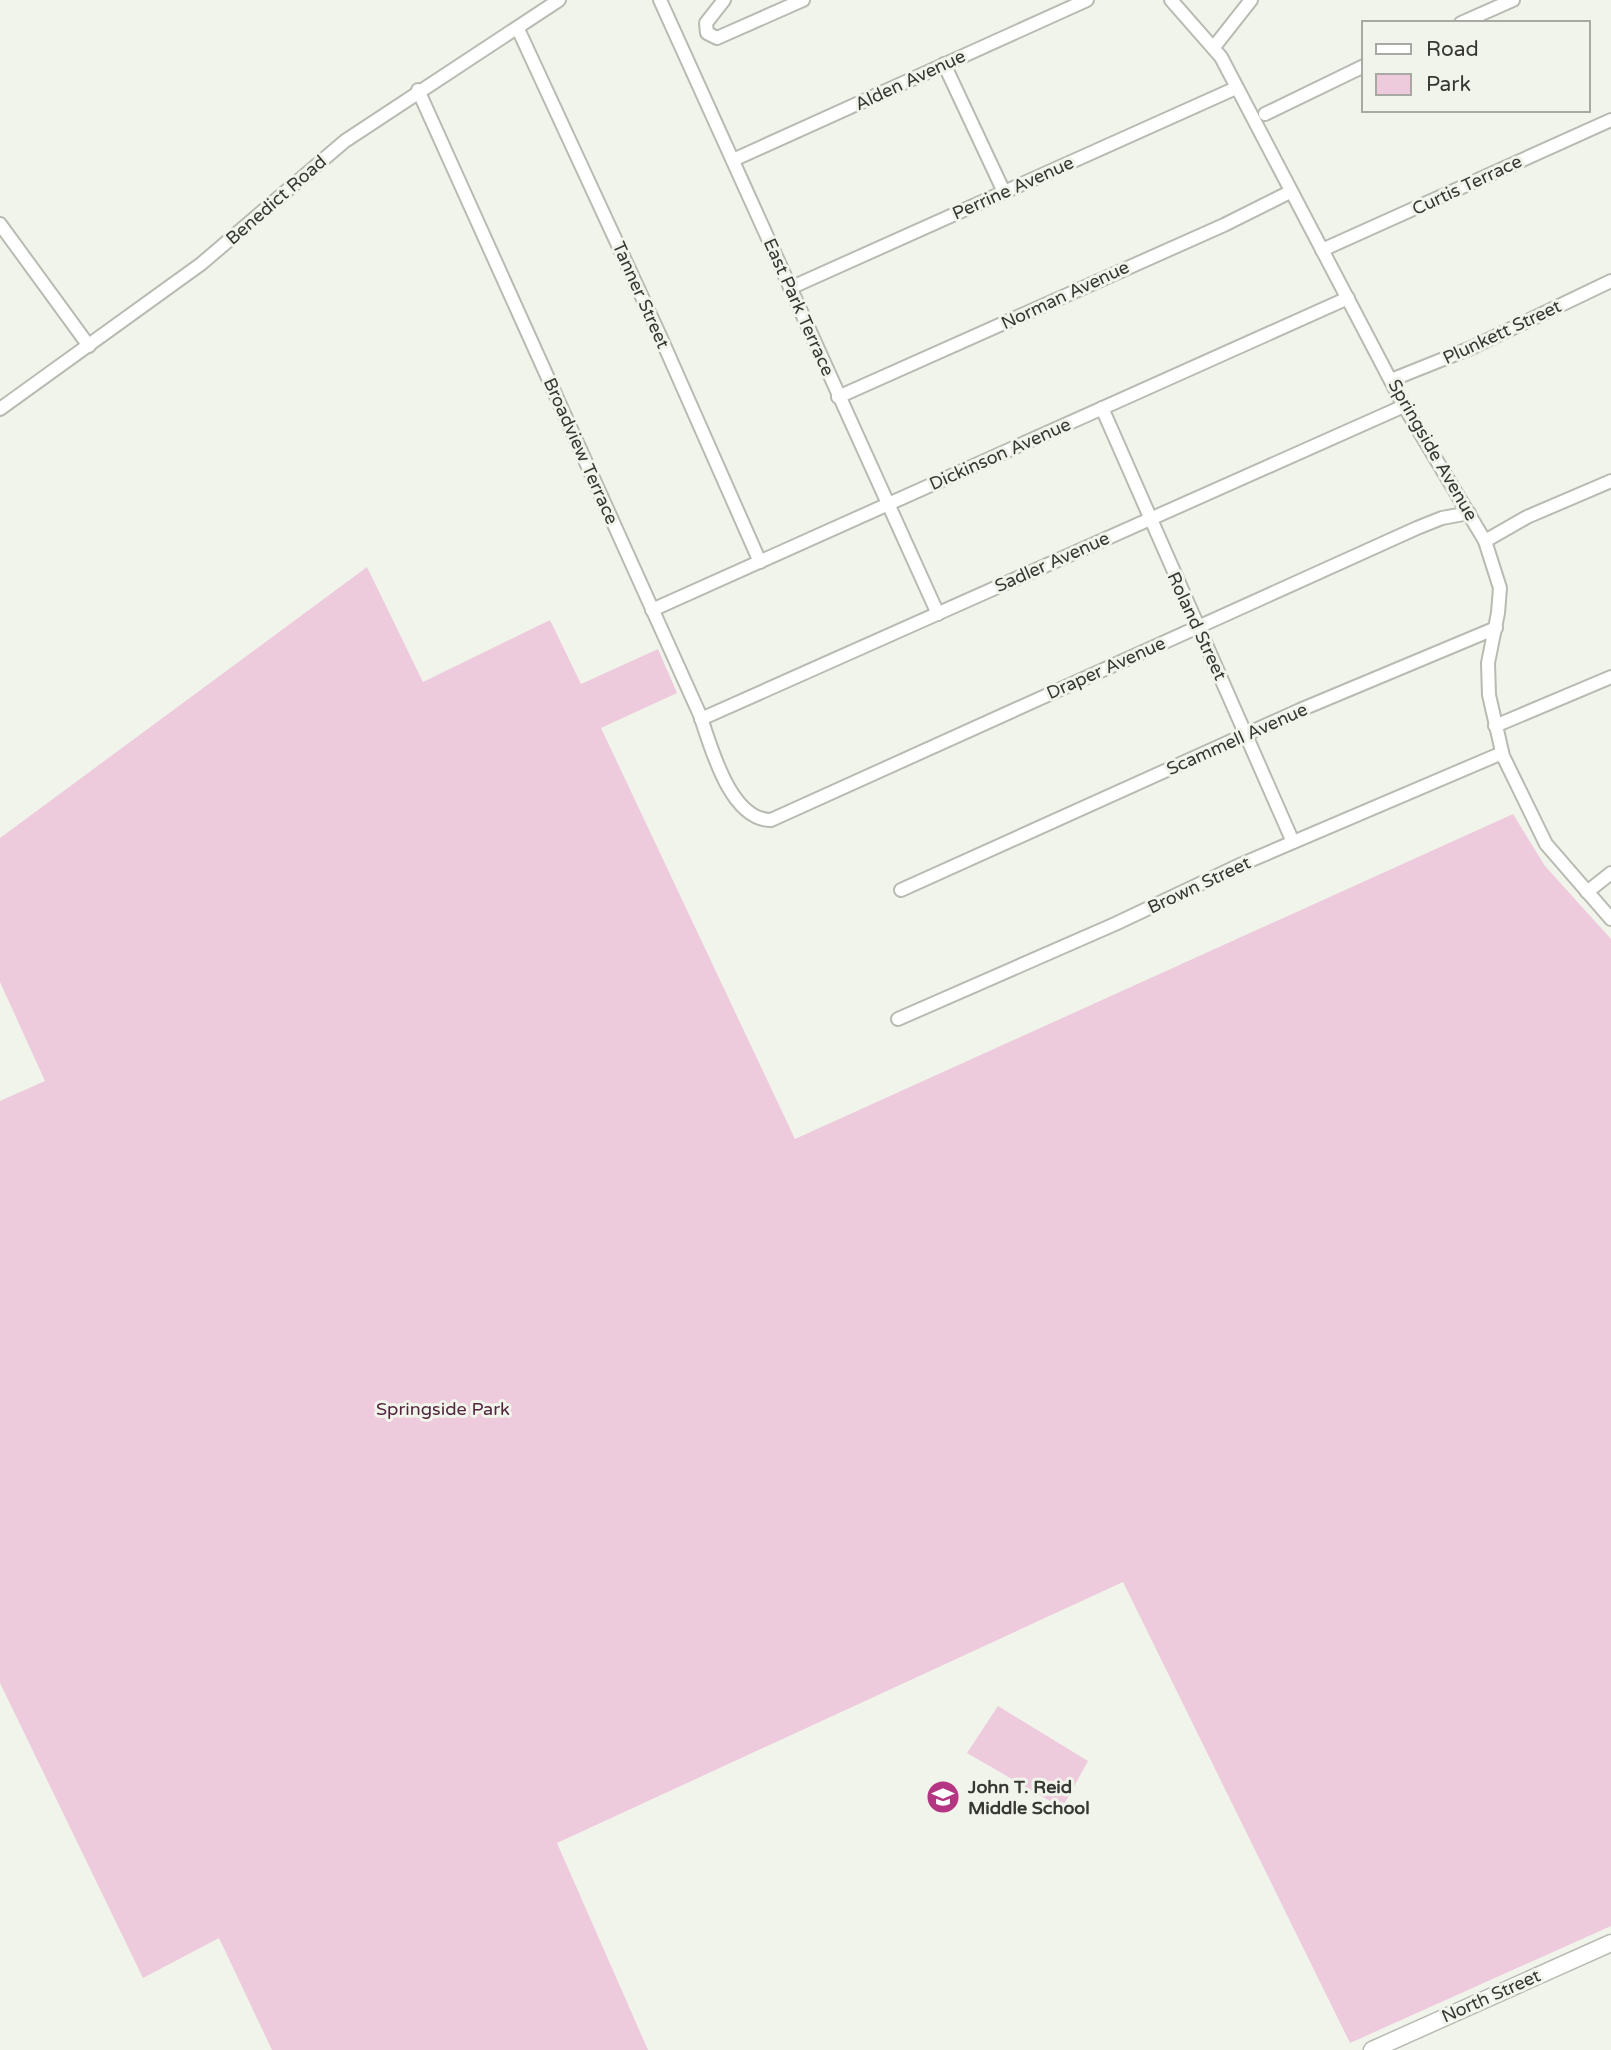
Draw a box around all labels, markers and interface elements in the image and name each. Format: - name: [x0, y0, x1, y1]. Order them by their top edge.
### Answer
- legend: [1362, 21, 1590, 112]
- text: Road: [1426, 37, 1479, 62]
- street label: Alden Avenue: [851, 45, 969, 115]
- text: Park: [1426, 72, 1471, 97]
- street label: Benedict Road: [221, 150, 331, 250]
- street label: Curtis Terrace: [1409, 150, 1525, 220]
- street label: Perrine Avenue: [949, 151, 1077, 225]
- street label: East Park Terrace: [759, 235, 839, 379]
- street label: Tanner Street: [608, 238, 674, 352]
- street label: Norman Avenue: [997, 256, 1133, 334]
- street label: Plunkett Street: [1439, 295, 1565, 369]
- street label: Broadview Terrace: [539, 374, 623, 528]
- street label: Springside Avenue: [1384, 375, 1482, 525]
- street label: Dickinson Avenue: [926, 413, 1074, 495]
- street label: Sadler Avenue: [991, 527, 1113, 597]
- street label: Roland Street: [1162, 568, 1232, 684]
- street label: Draper Avenue: [1043, 632, 1169, 704]
- street label: Scammell Avenue: [1163, 698, 1311, 780]
- street label: Brown Street: [1144, 851, 1254, 918]
- park label: Springside Park: [376, 1398, 510, 1420]
- place label: John T. Reid Middle School: [967, 1776, 1090, 1819]
- school or university icon: John T. Reid Middle School: [924, 1778, 962, 1816]
- street label: North Street: [1438, 1964, 1544, 2028]

